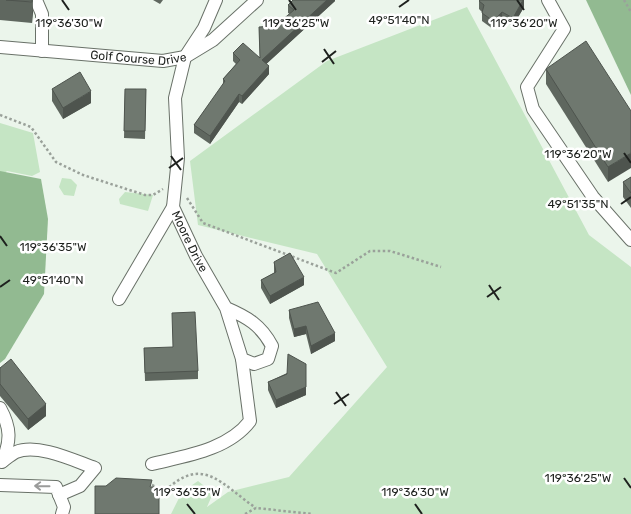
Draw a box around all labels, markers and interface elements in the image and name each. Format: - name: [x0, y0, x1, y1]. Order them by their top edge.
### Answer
- text: 49°51'40"N: [368, 13, 430, 27]
- text: 119°36'30"W: [35, 16, 103, 30]
- text: 119°36'25"W: [263, 16, 330, 30]
- text: 119°36'20"W: [490, 16, 558, 30]
- street label: Golf Course Drive: [90, 48, 188, 68]
- text: 119°36'20"W: [544, 147, 612, 161]
- text: 49°51'35"N: [548, 197, 609, 211]
- street label: Moore Drive: [169, 209, 211, 275]
- text: 119°36'35"W: [19, 240, 87, 254]
- text: 49°51'40"N: [22, 273, 84, 287]
- text: 119°36'25"W: [545, 471, 612, 485]
- one-way arrow: [35, 482, 51, 491]
- text: 119°36'35"W: [153, 485, 221, 499]
- text: 119°36'30"W: [381, 485, 449, 499]

